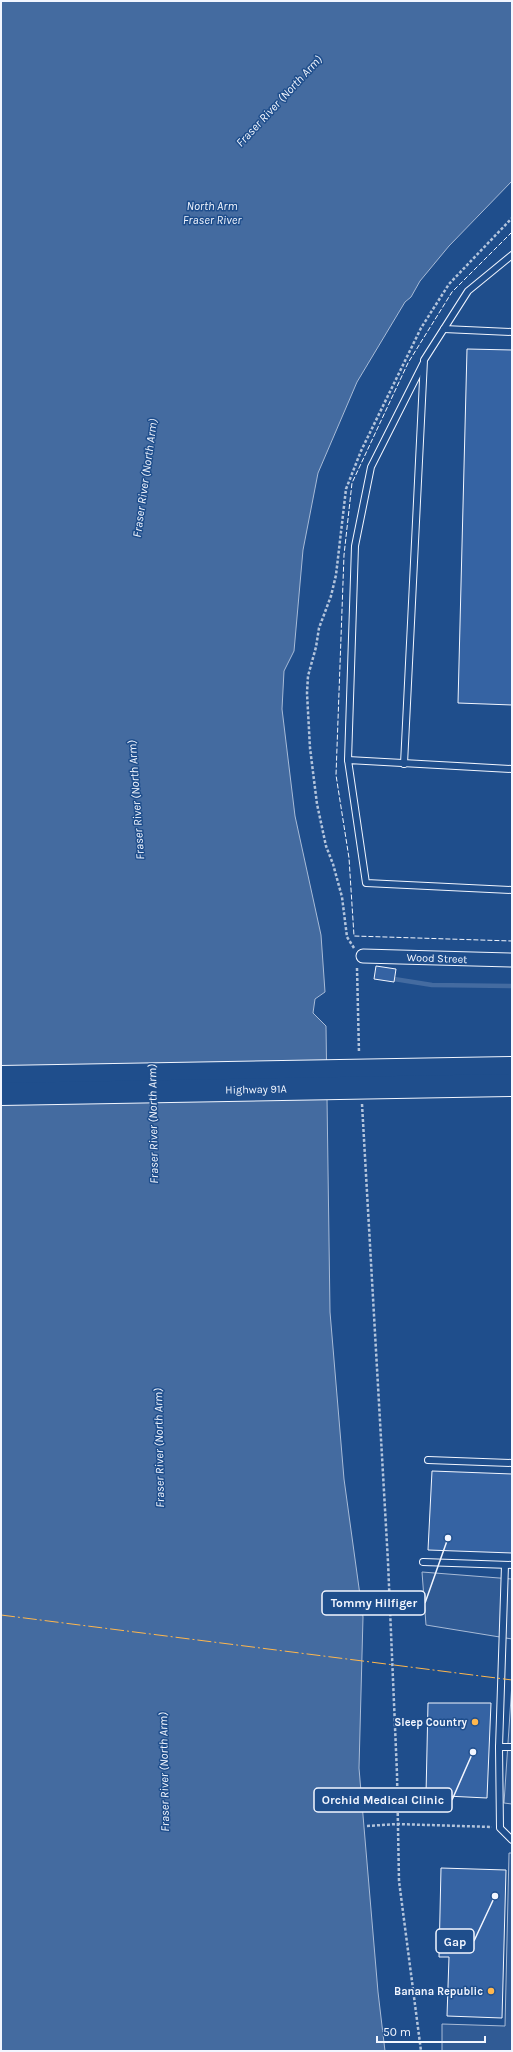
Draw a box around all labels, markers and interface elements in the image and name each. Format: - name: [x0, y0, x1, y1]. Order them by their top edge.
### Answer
- water label: Fraser River (North Arm): [233, 52, 325, 150]
- water label: North Arm Fraser River: [183, 199, 242, 227]
- water label: Fraser River (North Arm): [130, 417, 160, 538]
- water label: Fraser River (North Arm): [125, 740, 147, 860]
- street label: Wood Street: [406, 951, 468, 966]
- water label: Fraser River (North Arm): [145, 1064, 161, 1184]
- street label: Highway 91A: [225, 1082, 288, 1097]
- water label: Fraser River (North Arm): [151, 1388, 167, 1508]
- callout: Tommy Hilfiger: [322, 1591, 425, 1615]
- text: Tommy Hilfiger: [331, 1596, 417, 1610]
- water label: Fraser River (North Arm): [156, 1712, 172, 1832]
- place label: Sleep Country: [394, 1716, 467, 1729]
- marker: Sleep Country: [470, 1717, 480, 1727]
- callout: Orchid Medical Clinic: [314, 1788, 452, 1812]
- text: Orchid Medical Clinic: [322, 1793, 444, 1807]
- callout: Gap: [436, 1929, 474, 1953]
- text: Gap: [444, 1935, 466, 1949]
- place label: Banana Republic: [394, 1985, 483, 1998]
- marker: Banana Republic: [486, 1986, 496, 1996]
- scale bar: [377, 2018, 485, 2044]
- text: 50 m: [383, 2025, 411, 2039]

